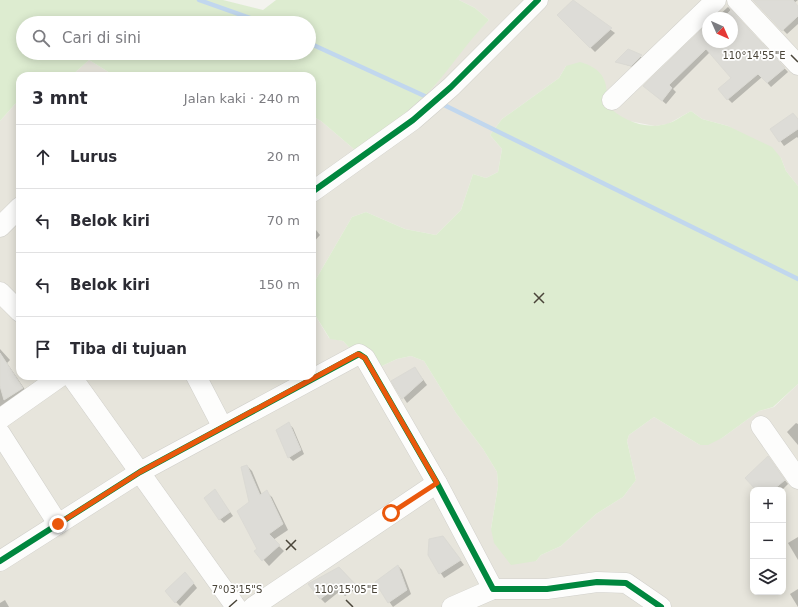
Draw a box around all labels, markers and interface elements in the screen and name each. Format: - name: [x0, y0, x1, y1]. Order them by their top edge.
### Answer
- north arrow: [702, 12, 738, 48]
- search box: [16, 16, 316, 60]
- icon: search: [30, 27, 52, 49]
- text: Cari di sini: [62, 29, 141, 47]
- text: 110°14'55"E: [722, 50, 786, 61]
- text: 3 mnt: [32, 88, 88, 108]
- text: Jalan kaki · 240 m: [184, 91, 300, 106]
- icon: ahead: [32, 146, 54, 168]
- text: Lurus: [70, 148, 117, 166]
- text: 20 m: [267, 149, 300, 164]
- icon: left: [32, 210, 54, 232]
- text: Belok kiri: [70, 212, 150, 230]
- text: 70 m: [267, 213, 300, 228]
- icon: left: [32, 274, 54, 296]
- text: Belok kiri: [70, 276, 150, 294]
- text: 150 m: [258, 277, 300, 292]
- icon: arrive: [32, 338, 54, 360]
- text: Tiba di tujuan: [70, 340, 187, 358]
- map controls: [750, 487, 786, 595]
- button: +: [750, 487, 786, 523]
- route start: [382, 504, 400, 522]
- route end: [49, 515, 67, 533]
- button: −: [750, 523, 786, 559]
- button: layers: [750, 559, 786, 595]
- text: 7°03'15"S: [212, 584, 262, 595]
- text: 110°15'05"E: [314, 584, 378, 595]

